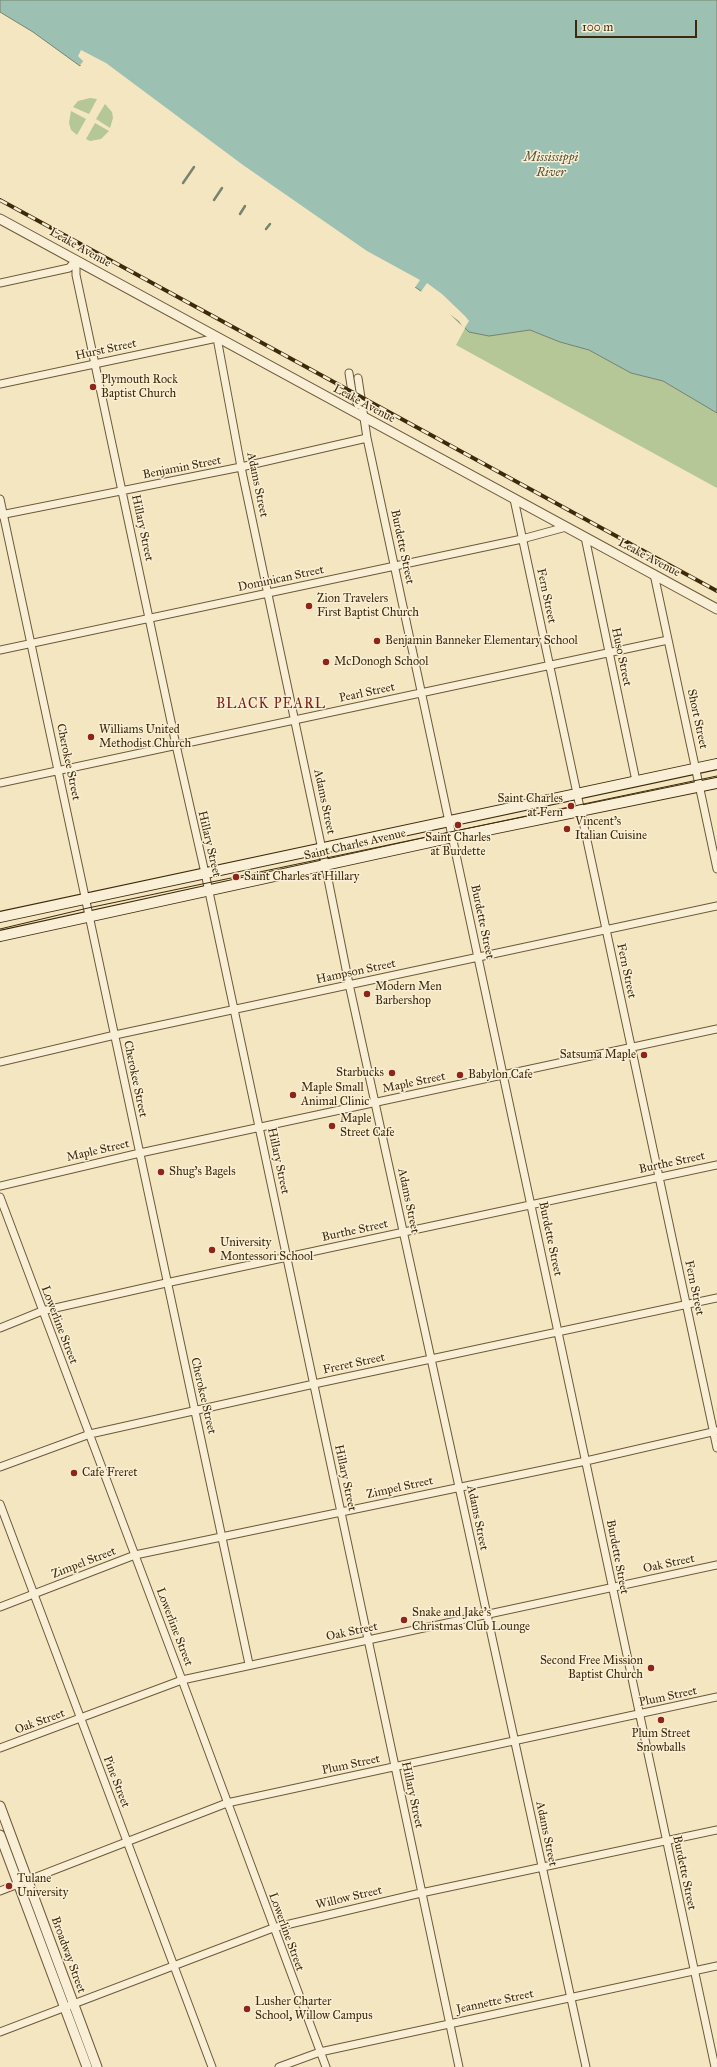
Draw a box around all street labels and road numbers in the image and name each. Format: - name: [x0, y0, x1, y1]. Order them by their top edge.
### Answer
- street label: Leake Avenue: [47, 225, 113, 271]
- street label: Hurst Street: [74, 336, 138, 364]
- street label: Leake Avenue: [331, 382, 397, 426]
- street label: Adams Street: [243, 451, 271, 519]
- street label: Benjamin Street: [142, 453, 222, 483]
- street label: Hillary Street: [128, 493, 156, 563]
- street label: Burdette Street: [387, 508, 417, 586]
- street label: Leake Avenue: [616, 536, 682, 580]
- street label: Dominican Street: [237, 563, 325, 595]
- street label: Fern Street: [533, 567, 559, 625]
- street label: Huso Street: [608, 626, 634, 688]
- street label: Pearl Street: [338, 680, 396, 706]
- street label: Short Street: [684, 688, 710, 750]
- street label: Cherokee Street: [53, 722, 83, 802]
- street label: Adams Street: [310, 768, 338, 836]
- street label: Hillary Street: [194, 809, 224, 879]
- street label: Saint Charles Avenue: [303, 826, 407, 864]
- street label: Burdette Street: [467, 883, 497, 961]
- street label: Fern Street: [613, 942, 639, 1000]
- street label: Hampson Street: [315, 957, 397, 987]
- street label: Cherokee Street: [120, 1039, 150, 1119]
- street label: Maple Street: [381, 1069, 447, 1097]
- street label: Hillary Street: [264, 1126, 292, 1196]
- street label: Maple Street: [65, 1137, 131, 1165]
- street label: Burthe Street: [638, 1149, 706, 1177]
- street label: Adams Street: [394, 1167, 422, 1235]
- street label: Burdette Street: [535, 1200, 565, 1278]
- street label: Burthe Street: [321, 1217, 389, 1245]
- street label: Fern Street: [681, 1259, 707, 1317]
- street label: Lowerline Street: [37, 1284, 81, 1366]
- street label: Freret Street: [322, 1350, 386, 1378]
- street label: Cherokee Street: [187, 1356, 219, 1436]
- street label: Hillary Street: [331, 1443, 359, 1513]
- street label: Zimpel Street: [365, 1474, 435, 1502]
- street label: Adams Street: [463, 1484, 491, 1552]
- street label: Burdette Street: [603, 1518, 631, 1596]
- street label: Zimpel Street: [50, 1544, 118, 1582]
- street label: Oak Street: [642, 1552, 696, 1576]
- street label: Lowerline Street: [152, 1586, 196, 1668]
- street label: Oak Street: [325, 1620, 379, 1644]
- street label: Plum Street: [638, 1684, 698, 1710]
- street label: Oak Street: [13, 1706, 67, 1738]
- street label: Plum Street: [321, 1752, 381, 1778]
- street label: Pine Street: [100, 1754, 132, 1810]
- street label: Hillary Street: [398, 1760, 426, 1830]
- street label: Adams Street: [532, 1800, 560, 1868]
- street label: Burdette Street: [669, 1834, 699, 1912]
- street label: Willow Street: [315, 1883, 383, 1913]
- street label: Lowerline Street: [265, 1891, 307, 1973]
- street label: Broadway Street: [48, 1915, 88, 1995]
- street label: Jeannette Street: [455, 1987, 535, 2017]

